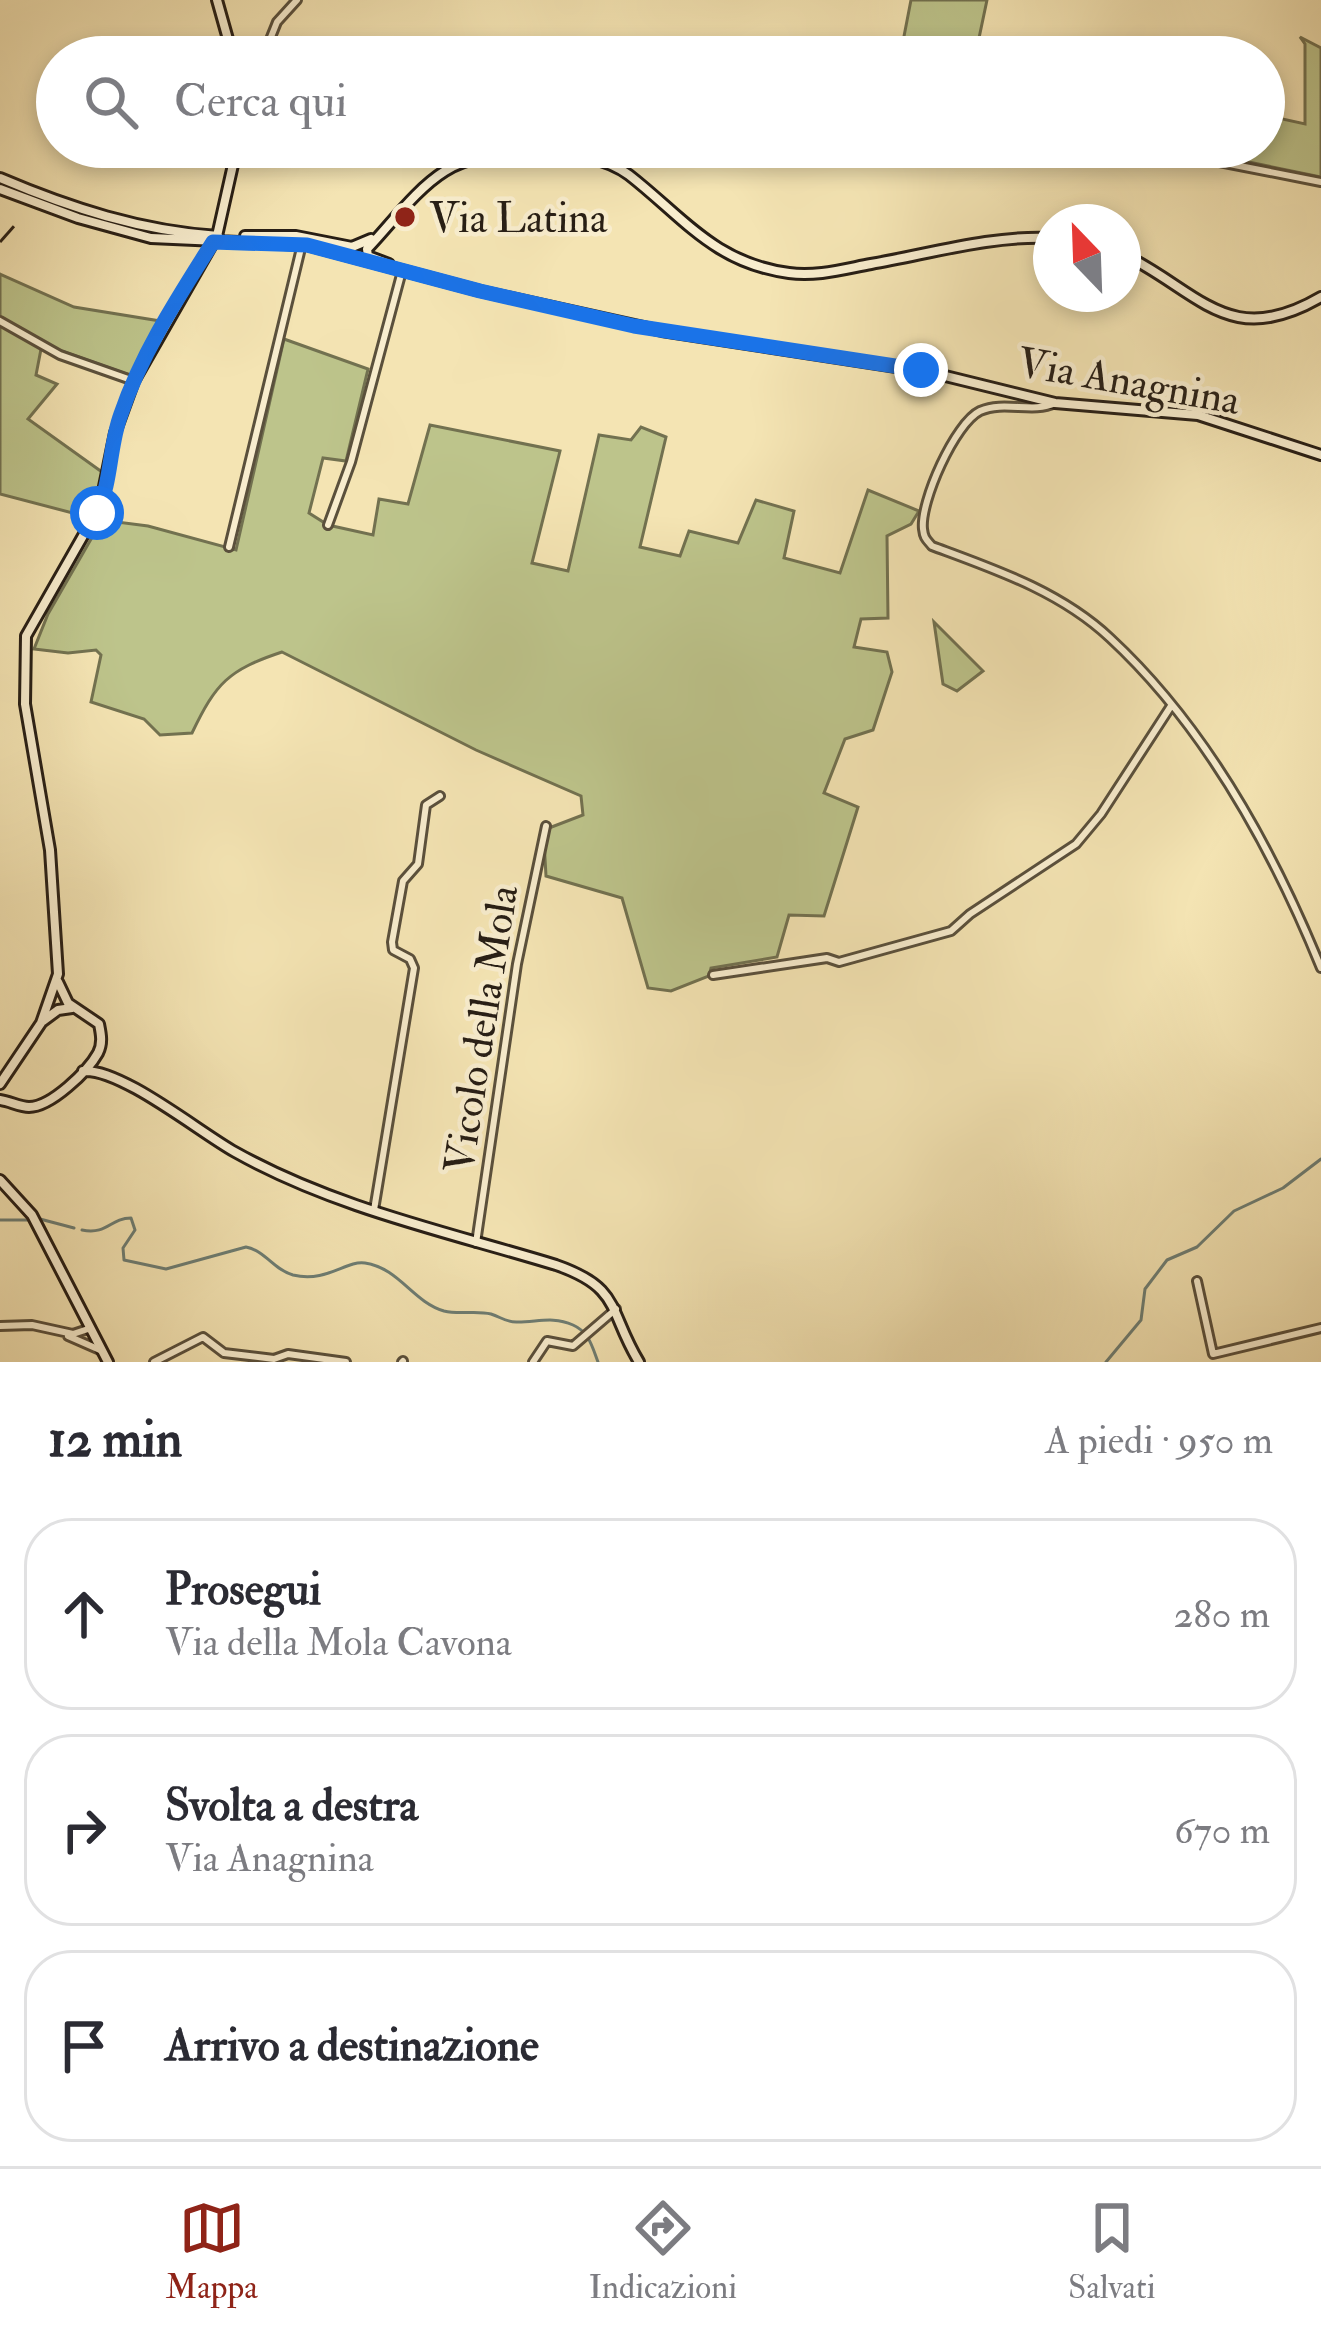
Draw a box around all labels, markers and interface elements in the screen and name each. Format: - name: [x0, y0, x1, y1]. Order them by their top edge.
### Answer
- search box: [36, 36, 1285, 168]
- icon: search: [78, 69, 144, 135]
- text: Cerca qui: [174, 74, 347, 130]
- place label: Via Latina: [429, 193, 608, 245]
- marker: Via Latina: [392, 204, 418, 230]
- north arrow: [1033, 204, 1141, 312]
- street label: Via Anagnina: [1013, 337, 1245, 427]
- route end: [894, 343, 948, 397]
- route start: [70, 486, 124, 540]
- street label: Vicolo della Mola: [434, 881, 531, 1177]
- text: 12 min: [48, 1408, 182, 1472]
- text: A piedi · 950 m: [1045, 1416, 1273, 1465]
- text: Prosegui: [165, 1562, 321, 1618]
- icon: ahead: [51, 1581, 117, 1647]
- text: 280 m: [1173, 1590, 1270, 1639]
- text: Via della Mola Cavona: [165, 1618, 512, 1667]
- text: Svolta a destra: [165, 1778, 418, 1834]
- icon: right: [51, 1797, 117, 1863]
- text: 670 m: [1174, 1806, 1270, 1855]
- text: Via Anagnina: [165, 1834, 374, 1883]
- icon: arrive: [51, 2013, 117, 2079]
- text: Arrivo a destinazione: [165, 2018, 539, 2074]
- tab: Mappa: [166, 2195, 258, 2308]
- tab: Indicazioni: [589, 2195, 737, 2308]
- tab: Salvati: [1068, 2195, 1155, 2308]

